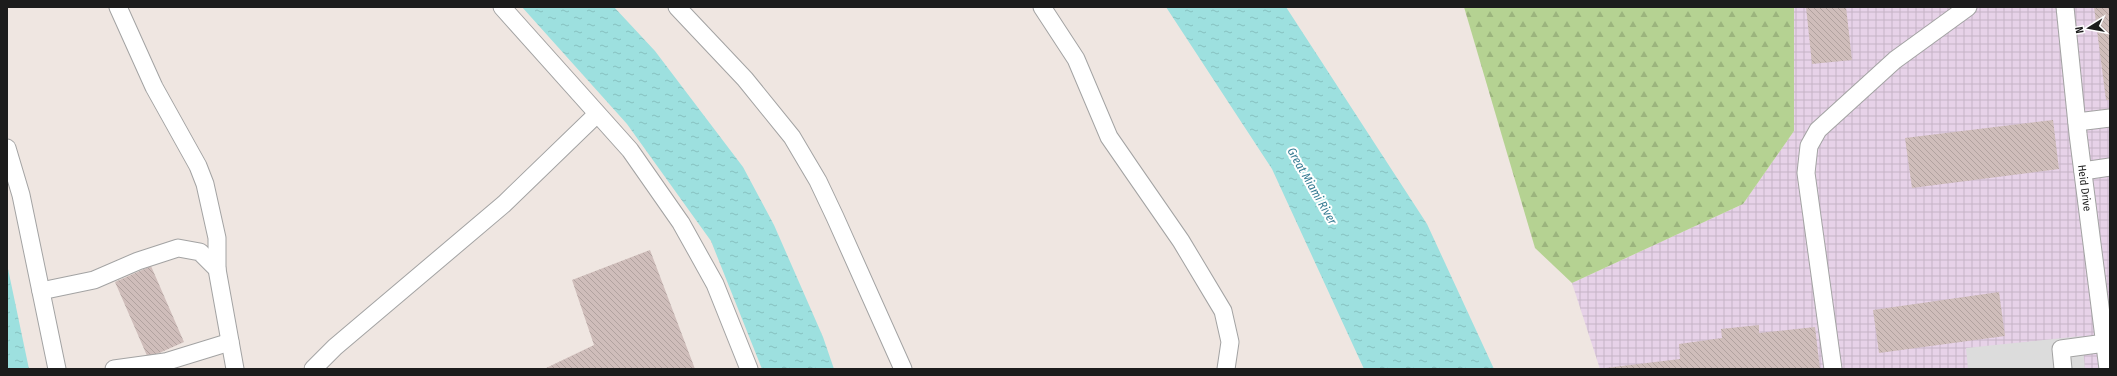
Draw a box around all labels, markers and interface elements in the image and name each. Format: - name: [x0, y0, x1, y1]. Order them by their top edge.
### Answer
- north arrow: [2069, 8, 2109, 48]
- text: N: [2073, 25, 2087, 34]
- water label: Great Miami River: [1284, 145, 1340, 228]
- street label: Heid Drive: [2075, 164, 2094, 212]

